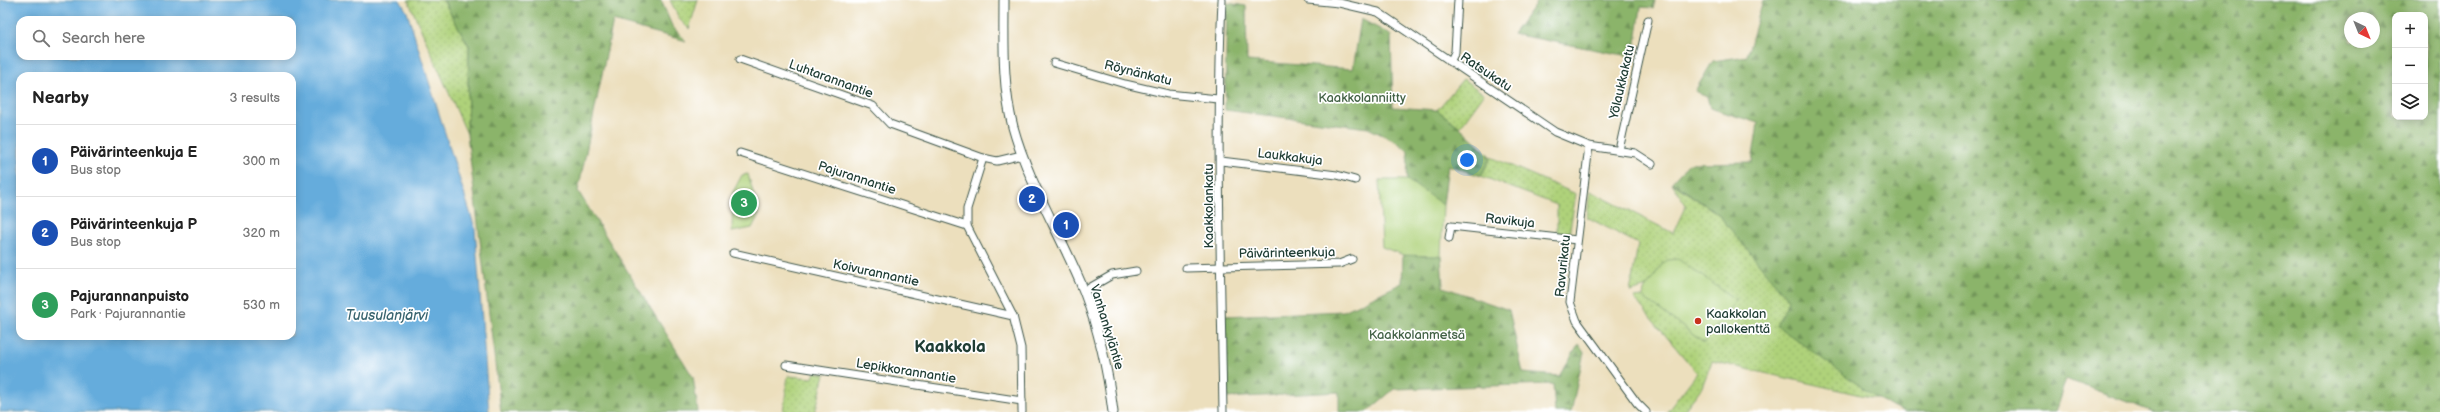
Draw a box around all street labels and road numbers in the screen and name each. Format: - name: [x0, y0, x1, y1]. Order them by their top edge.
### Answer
- street label: Yölaukkakatu: [1605, 43, 1638, 122]
- street label: Ratsukatu: [1457, 49, 1515, 95]
- street label: Luhtarannantie: [787, 56, 876, 102]
- street label: Röynänkatu: [1103, 57, 1173, 89]
- street label: Laukkakuja: [1256, 145, 1324, 169]
- street label: Pajurannantie: [816, 158, 898, 198]
- street label: Kaakkolankatu: [1201, 163, 1217, 249]
- street label: Ravikuja: [1484, 210, 1536, 232]
- street label: Ravurikatu: [1552, 234, 1574, 298]
- street label: Päivärinteenkuja: [1239, 244, 1335, 262]
- street label: Koivurannantie: [831, 256, 921, 290]
- street label: Vanhankyläntie: [1086, 282, 1128, 372]
- street label: Lepikkorannantie: [855, 355, 957, 387]

